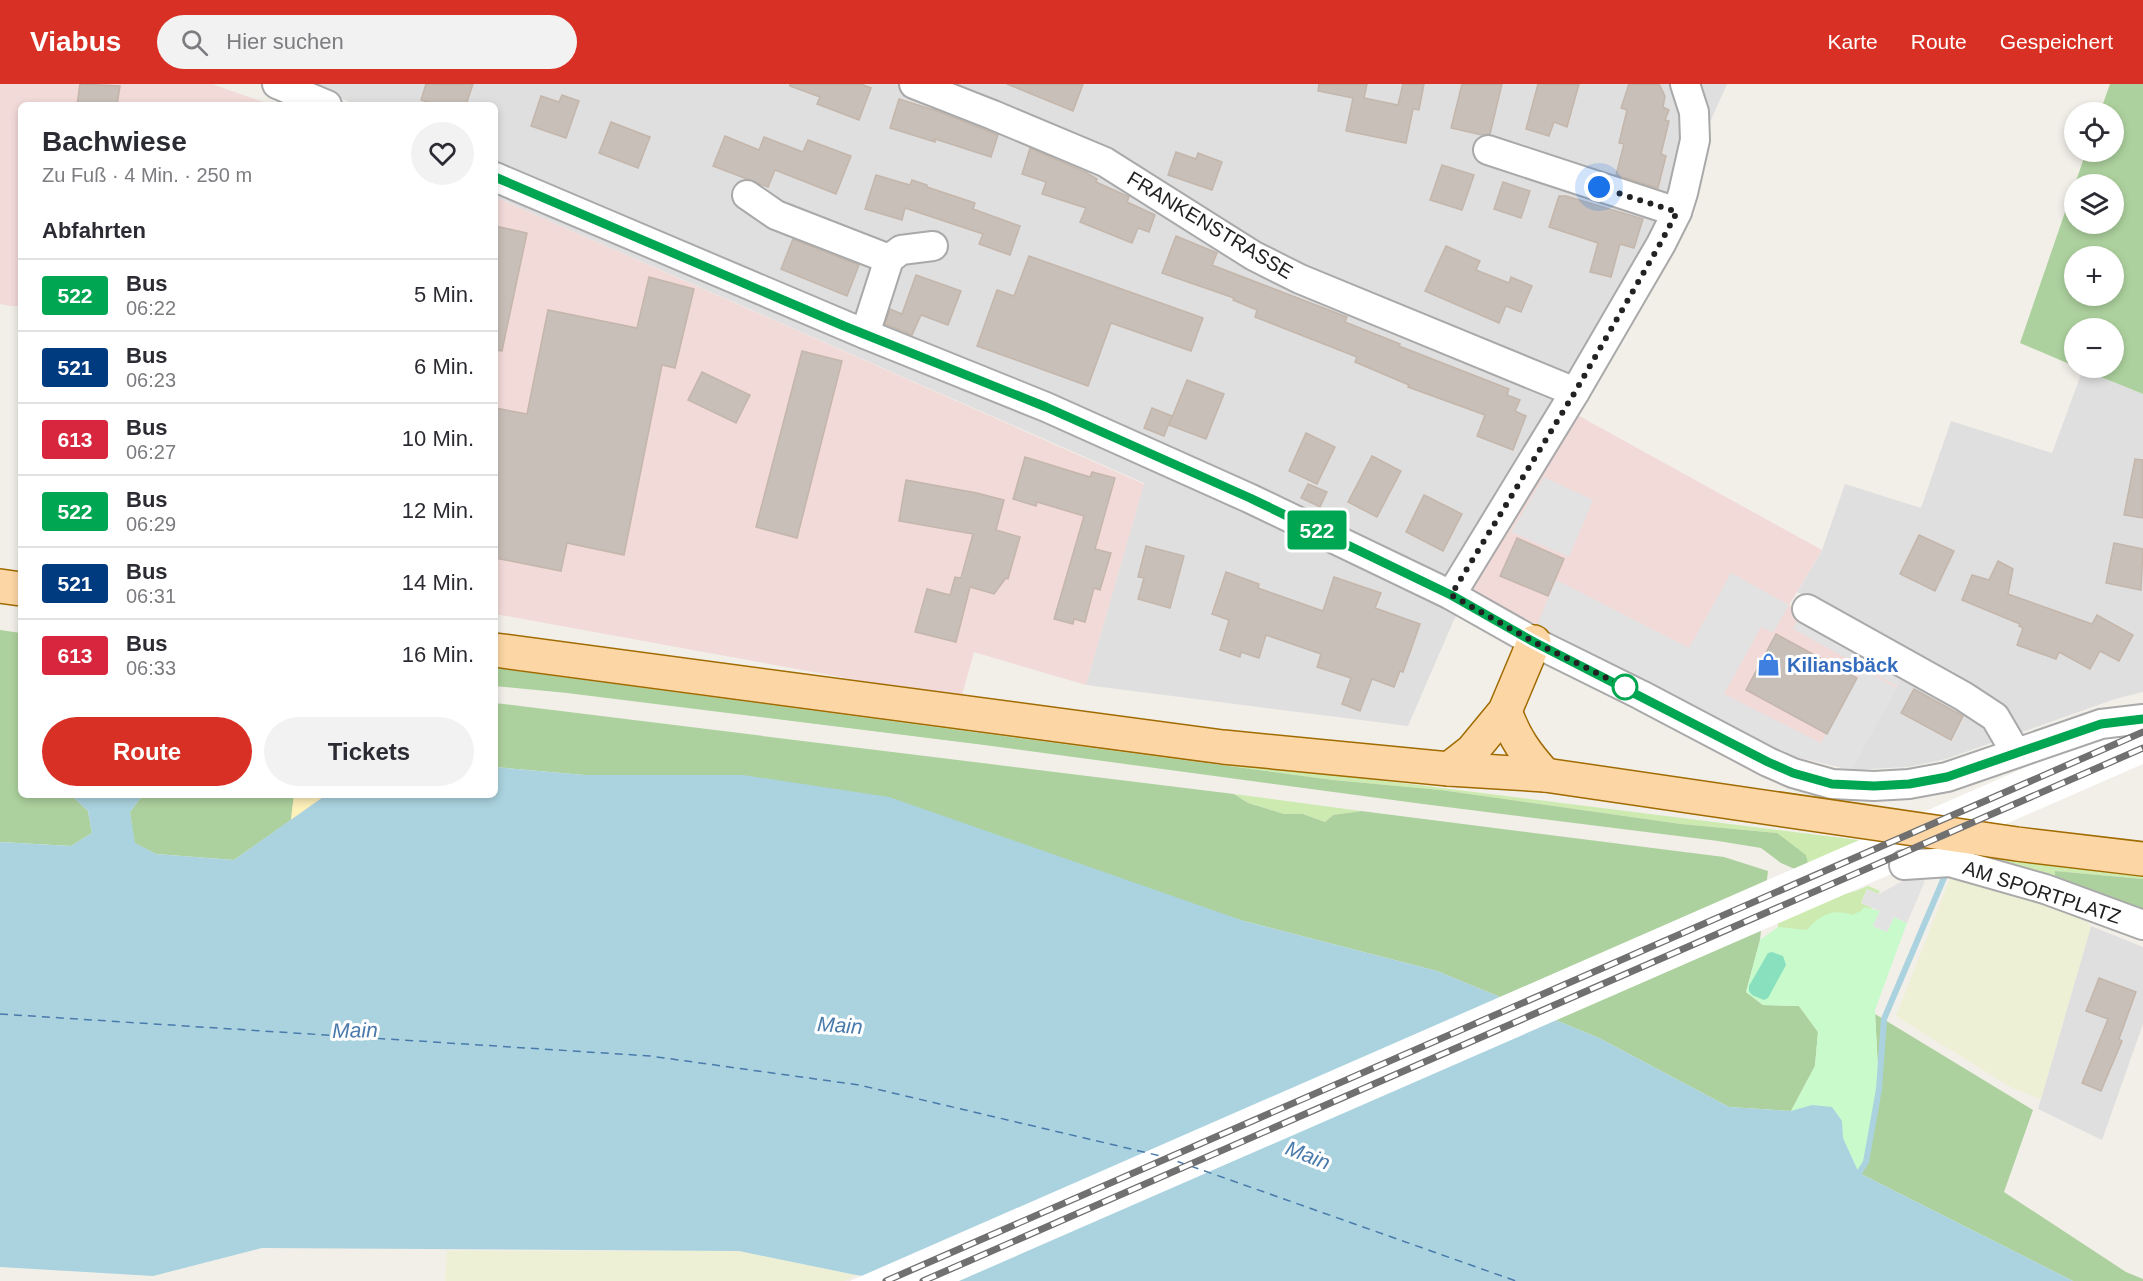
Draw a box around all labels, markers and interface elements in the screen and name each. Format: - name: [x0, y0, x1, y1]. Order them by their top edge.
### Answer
- search box: [157, 15, 577, 69]
- text: Viabus: [30, 26, 121, 57]
- icon: search: [178, 26, 211, 59]
- text: Hier suchen: [226, 29, 344, 54]
- text: Karte: [1828, 30, 1878, 53]
- text: Route: [1911, 30, 1967, 53]
- text: Gespeichert: [2000, 30, 2113, 53]
- map controls: [2064, 102, 2124, 378]
- button: locate: [2064, 102, 2124, 162]
- button: heart: [411, 122, 474, 185]
- text: Bachwiese: [42, 126, 187, 157]
- text: Zu Fuß · 4 Min. · 250 m: [42, 164, 252, 186]
- street label: FRANKENSTRASSE: [1123, 167, 1297, 283]
- your location: [1584, 172, 1614, 202]
- button: layers: [2064, 174, 2124, 234]
- text: Abfahrten: [42, 218, 146, 243]
- button: +: [2064, 246, 2124, 306]
- text: Bus: [126, 271, 168, 296]
- text: 5 Min.: [414, 282, 474, 307]
- text: 522: [57, 284, 93, 307]
- text: 06:22: [126, 297, 176, 319]
- button: −: [2064, 318, 2124, 378]
- text: Bus: [126, 343, 168, 368]
- text: 6 Min.: [414, 354, 474, 379]
- text: 521: [57, 356, 93, 379]
- text: 06:23: [126, 369, 176, 391]
- text: Bus: [126, 415, 168, 440]
- text: 10 Min.: [402, 426, 474, 451]
- text: 613: [57, 428, 93, 451]
- text: 06:27: [126, 441, 176, 463]
- text: Bus: [126, 487, 168, 512]
- text: 12 Min.: [402, 498, 474, 523]
- text: 522: [57, 500, 93, 523]
- line badge: 522: [1282, 510, 1352, 550]
- text: 06:29: [126, 513, 176, 535]
- text: 522: [1299, 519, 1335, 542]
- text: Bus: [126, 559, 168, 584]
- text: 14 Min.: [402, 570, 474, 595]
- text: 521: [57, 572, 93, 595]
- text: 06:31: [126, 585, 176, 607]
- text: Bus: [126, 631, 168, 656]
- text: 16 Min.: [402, 642, 474, 667]
- text: 613: [57, 644, 93, 667]
- shop icon: Kiliansbäck: [1756, 652, 1782, 678]
- place label: Kiliansbäck: [1787, 654, 1899, 676]
- text: 06:33: [126, 657, 176, 679]
- unlabelled marker: [1612, 674, 1638, 700]
- button: Route: [42, 717, 252, 786]
- button: Tickets: [264, 717, 474, 786]
- street label: AM SPORTPLATZ: [1960, 856, 2124, 928]
- water label: Main: [816, 1012, 864, 1038]
- water label: Main: [332, 1018, 378, 1042]
- water label: Main: [1283, 1136, 1333, 1174]

